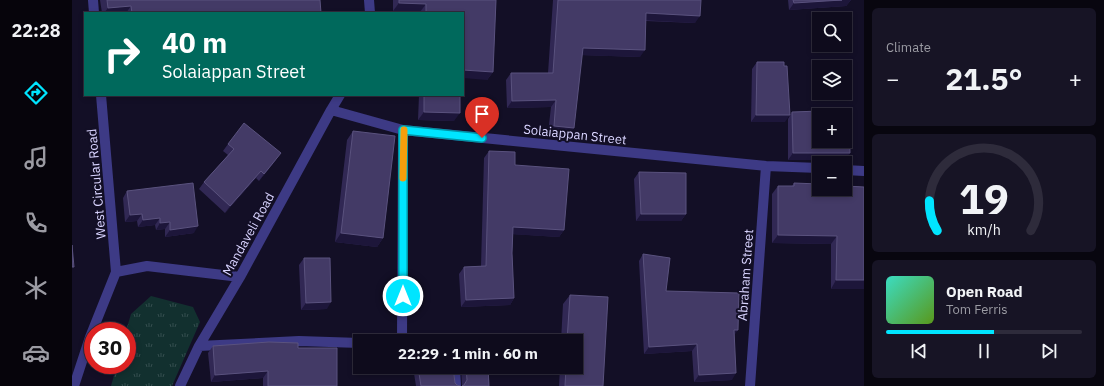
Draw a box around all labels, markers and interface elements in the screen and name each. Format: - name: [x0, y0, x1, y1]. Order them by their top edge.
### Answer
- map controls: [812, 12, 852, 196]
- button: search: [812, 12, 852, 52]
- text: 22:28: [11, 19, 61, 42]
- text: 40 m: [162, 24, 227, 61]
- icon: right: [96, 28, 148, 80]
- text: Climate: [886, 39, 931, 56]
- text: 21.5°: [945, 59, 1023, 98]
- text: Solaiappan Street: [162, 60, 306, 83]
- button: layers: [812, 60, 852, 100]
- text: −: [886, 64, 899, 93]
- text: +: [1069, 64, 1082, 93]
- icon: directions: [22, 79, 50, 107]
- pin: [465, 97, 499, 138]
- icon: arrive: [471, 103, 493, 125]
- button: +: [812, 108, 852, 148]
- street label: Solaiappan Street: [523, 121, 627, 148]
- street label: West Circular Road: [83, 128, 110, 240]
- icon: music: [22, 144, 50, 172]
- button: −: [812, 156, 852, 196]
- text: 19: [959, 171, 1009, 225]
- street label: Mandaveli Road: [219, 190, 278, 279]
- icon: phone: [22, 209, 50, 237]
- text: km/h: [967, 220, 1001, 239]
- street label: Abraham Street: [734, 229, 757, 321]
- icon: climate: [22, 274, 50, 302]
- position arrow: [382, 275, 424, 317]
- text: Open Road: [946, 282, 1023, 301]
- text: Tom Ferris: [946, 301, 1008, 318]
- speed limit sign: 30: [84, 322, 136, 374]
- icon: car: [22, 339, 50, 367]
- icon: previous: [908, 340, 930, 362]
- icon: pause: [973, 340, 995, 362]
- icon: next: [1038, 340, 1060, 362]
- text: 22:29 · 1 min · 60 m: [398, 344, 538, 363]

